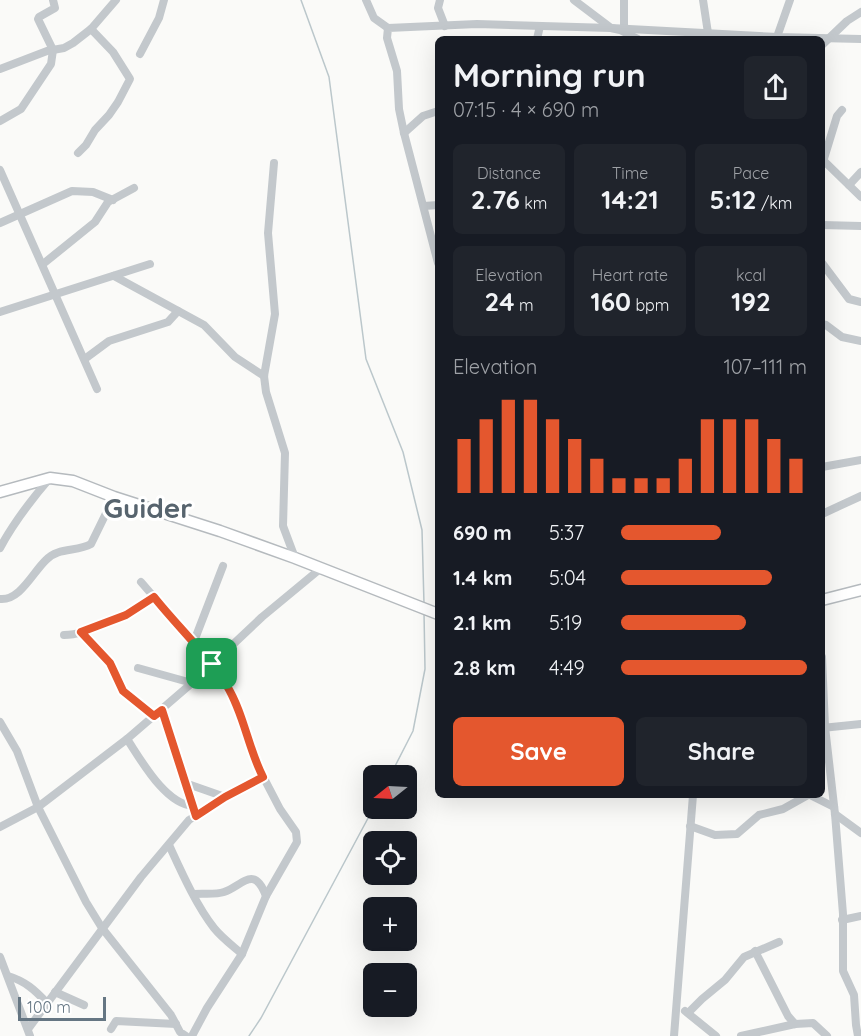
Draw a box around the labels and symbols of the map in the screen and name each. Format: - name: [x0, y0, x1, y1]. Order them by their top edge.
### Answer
- district label: Guider: [104, 490, 192, 525]
- pin: [186, 638, 237, 689]
- north arrow: [363, 765, 417, 819]
- scale bar: [18, 994, 106, 1022]

